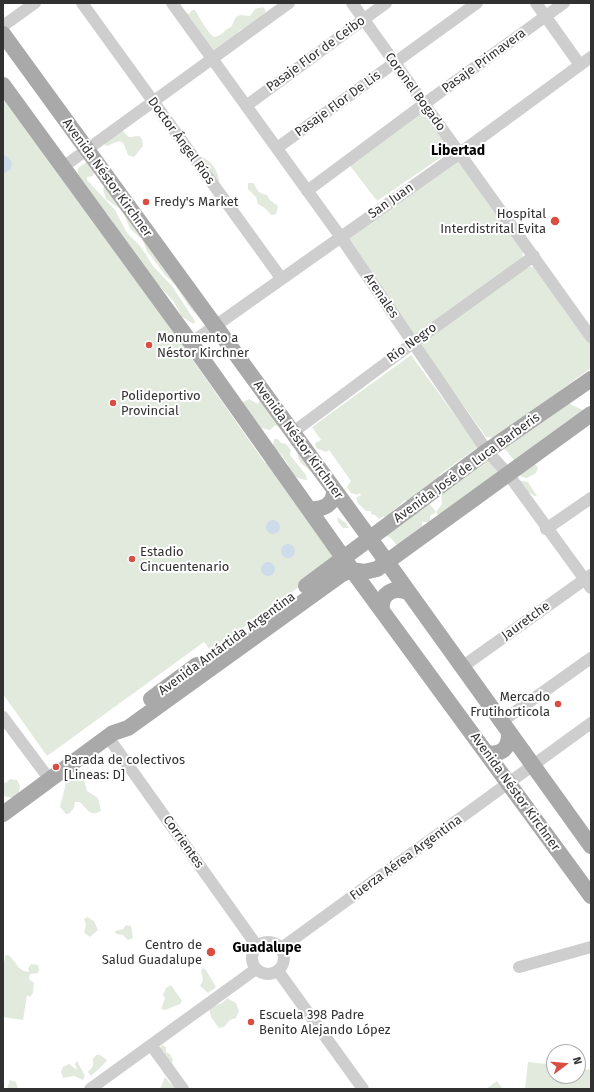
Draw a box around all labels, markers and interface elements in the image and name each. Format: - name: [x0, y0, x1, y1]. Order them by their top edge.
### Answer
- street label: Pasaje Flor de Ceibo: [264, 13, 368, 95]
- street label: Pasaje Primavera: [439, 25, 529, 97]
- street label: Coronel Bogado: [381, 50, 449, 134]
- street label: Pasaje Flor De Lis: [292, 68, 384, 140]
- street label: Doctor Ángel Ríos: [144, 94, 218, 188]
- street label: Avenida Néstor Kirchner: [59, 116, 155, 240]
- district label: Libertad: [431, 143, 485, 159]
- street label: San Juan: [365, 180, 417, 222]
- place label: Fredy's Market: [154, 194, 239, 210]
- marker: Fredy's Market: [141, 197, 151, 207]
- place label: Hospital Interdistrital Evita: [440, 206, 546, 237]
- marker: Hospital Interdistrital Evita: [549, 215, 561, 227]
- street label: Arenales: [360, 271, 402, 321]
- street label: Río Negro: [384, 320, 440, 366]
- place label: Monumento a Néstor Kirchner: [157, 330, 249, 361]
- marker: Monumento a Néstor Kirchner: [144, 340, 154, 350]
- street label: Avenida Néstor Kirchner: [250, 378, 346, 502]
- place label: Polideportivo Provincial: [121, 388, 201, 419]
- marker: Polideportivo Provincial: [108, 398, 118, 408]
- street label: Avenida José de Luca Barberis: [391, 410, 543, 526]
- place label: Estadio Cincuentenario: [140, 544, 229, 575]
- marker: Estadio Cincuentenario: [127, 554, 137, 564]
- street label: Avenida Antártida Argentina: [155, 589, 299, 699]
- street label: Jauretche: [499, 598, 553, 644]
- place label: Mercado Frutihorticola: [470, 689, 550, 720]
- marker: Mercado Frutihorticola: [553, 699, 563, 709]
- street label: Avenida Néstor Kirchner: [467, 730, 563, 854]
- place label: Parada de colectivos [Lineas: D]: [64, 752, 185, 783]
- marker: Parada de colectivos [Lineas: D]: [51, 762, 61, 772]
- street label: Fuerza Aérea Argentina: [347, 812, 465, 904]
- street label: Corrientes: [159, 813, 207, 871]
- place label: Centro de Salud Guadalupe: [102, 937, 202, 968]
- district label: Guadalupe: [233, 940, 301, 956]
- marker: Centro de Salud Guadalupe: [205, 946, 217, 958]
- place label: Escuela 398 Padre Benito Alejando López: [259, 1007, 390, 1038]
- marker: Escuela 398 Padre Benito Alejando López: [246, 1017, 256, 1027]
- north arrow: [546, 1044, 586, 1084]
- text: N: [570, 1056, 584, 1066]

